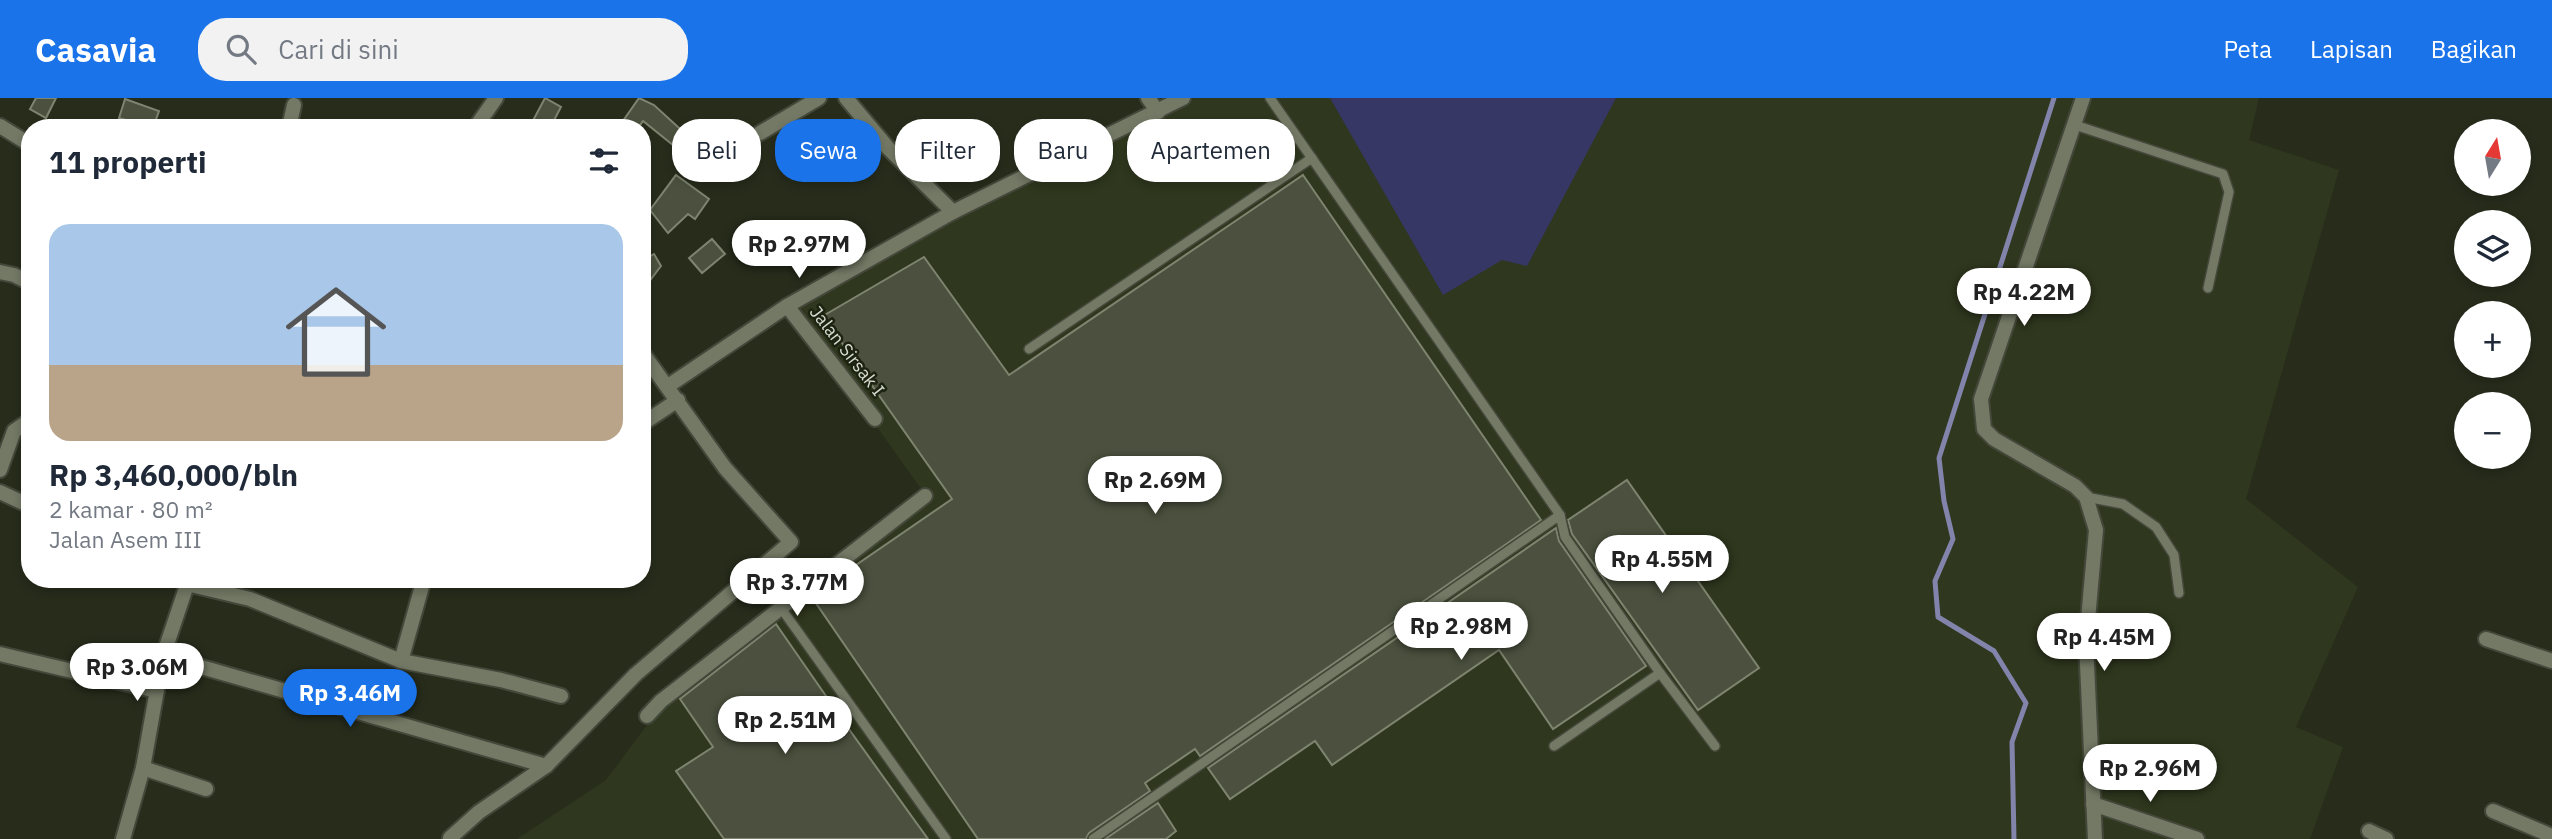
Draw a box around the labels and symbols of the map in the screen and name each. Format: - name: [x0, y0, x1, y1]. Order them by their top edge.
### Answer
- north arrow: [2454, 119, 2530, 196]
- pin: Rp 2.97M: [727, 220, 871, 280]
- pin: Rp 4.22M: [1952, 268, 2096, 328]
- street label: Jalan Sirsak I: [805, 301, 890, 401]
- pin: Rp 2.69M: [1083, 456, 1227, 516]
- pin: Rp 4.55M: [1590, 536, 1734, 595]
- pin: Rp 3.77M: [725, 559, 869, 618]
- pin: Rp 2.98M: [1389, 602, 1533, 662]
- pin: Rp 4.45M: [2032, 614, 2176, 673]
- pin: Rp 3.06M: [65, 644, 209, 703]
- pin: Rp 3.46M: [278, 670, 422, 729]
- pin: Rp 2.51M: [713, 696, 857, 756]
- pin: Rp 2.96M: [2078, 744, 2222, 804]

